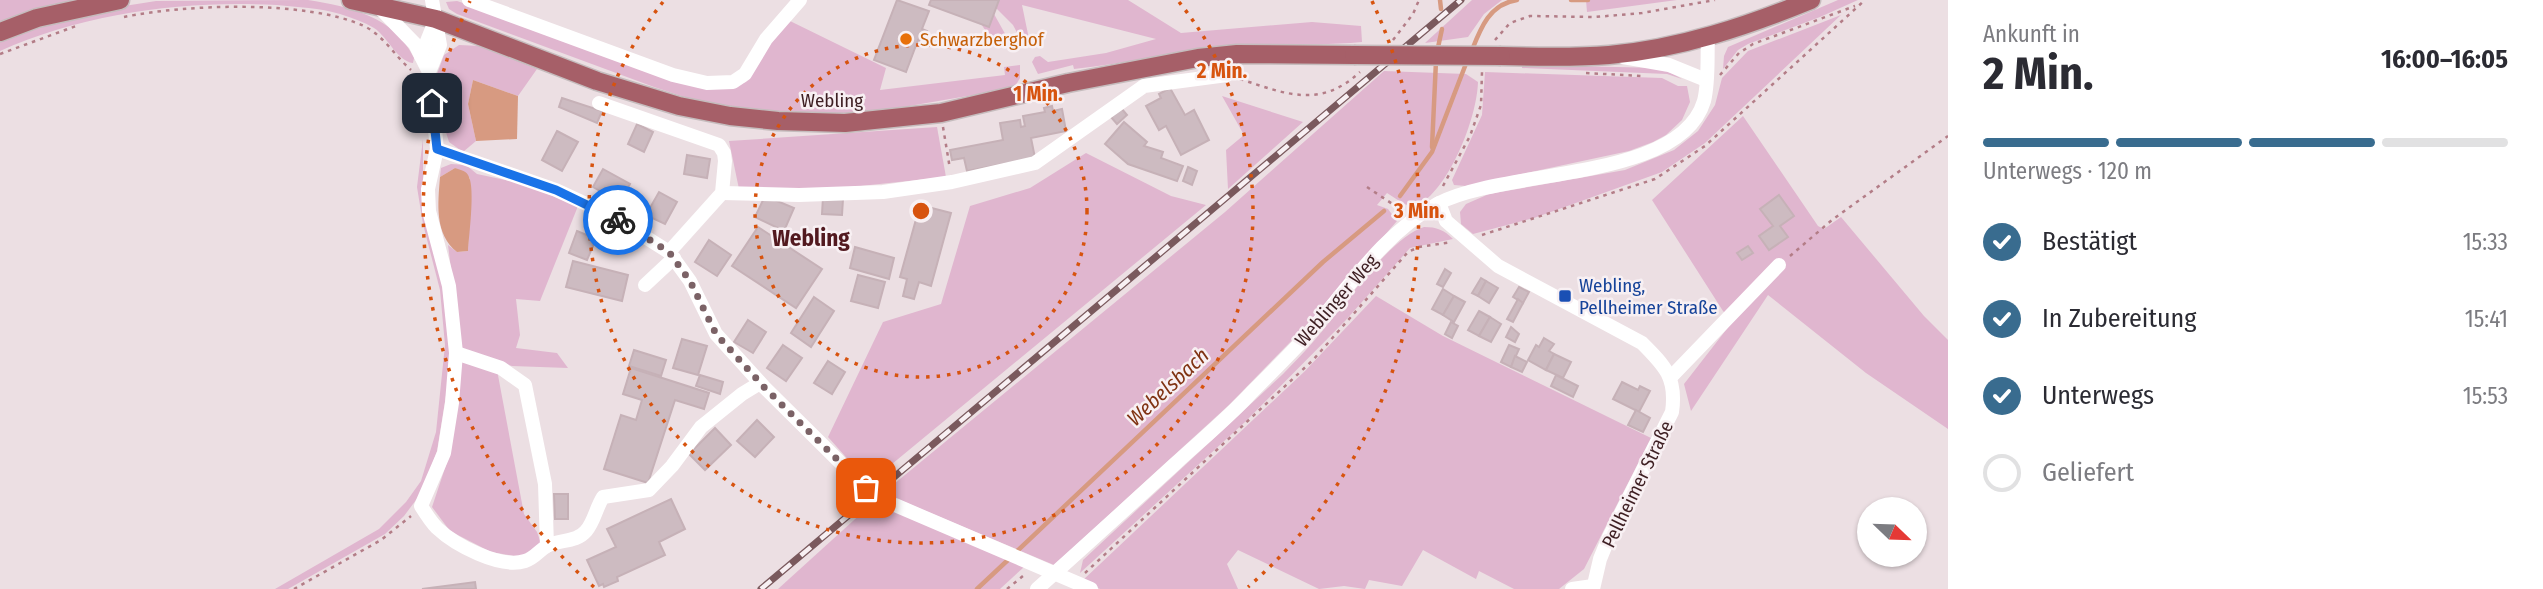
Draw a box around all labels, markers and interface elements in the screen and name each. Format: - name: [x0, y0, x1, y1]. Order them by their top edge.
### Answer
- text: Ankunft in: [1983, 20, 2080, 48]
- place label: Schwarzberghof: [920, 28, 1045, 51]
- marker: Schwarzberghof: [898, 31, 914, 47]
- text: 16:00–16:05: [2381, 44, 2508, 75]
- text: 2 Min.: [1983, 46, 2094, 101]
- text: 2 Min.: [1196, 58, 1247, 84]
- pin: [402, 73, 462, 133]
- text: 1 Min.: [1013, 81, 1063, 107]
- icon: home: [413, 84, 451, 122]
- street label: Webling: [801, 89, 863, 112]
- text: Unterwegs · 120 m: [1983, 157, 2152, 185]
- courier: [583, 185, 653, 255]
- text: 3 Min.: [1393, 198, 1445, 224]
- centre of rings: [909, 199, 933, 223]
- icon: bike: [599, 201, 637, 239]
- icon: check: [1983, 223, 2021, 261]
- district label: Webling: [772, 224, 850, 252]
- text: Bestätigt: [2042, 226, 2137, 257]
- text: 15:33: [2463, 228, 2508, 256]
- street label: Weblinger Weg: [1290, 249, 1383, 351]
- place label: Webling, Pellheimer Straße: [1579, 274, 1718, 319]
- marker: Webling, Pellheimer Straße: [1557, 288, 1573, 304]
- icon: check: [1983, 300, 2021, 338]
- text: In Zubereitung: [2042, 303, 2196, 334]
- text: 15:41: [2465, 305, 2508, 333]
- water label: Webelsbach: [1122, 342, 1214, 432]
- icon: check: [1983, 377, 2021, 415]
- text: Unterwegs: [2042, 380, 2154, 411]
- text: 15:53: [2463, 382, 2508, 410]
- street label: Pellheimer Straße: [1597, 417, 1678, 552]
- text: Geliefert: [2042, 457, 2134, 488]
- pin: [836, 458, 896, 518]
- icon: bag: [847, 469, 885, 507]
- north arrow: [1857, 497, 1927, 567]
- map controls: [1857, 497, 1927, 567]

